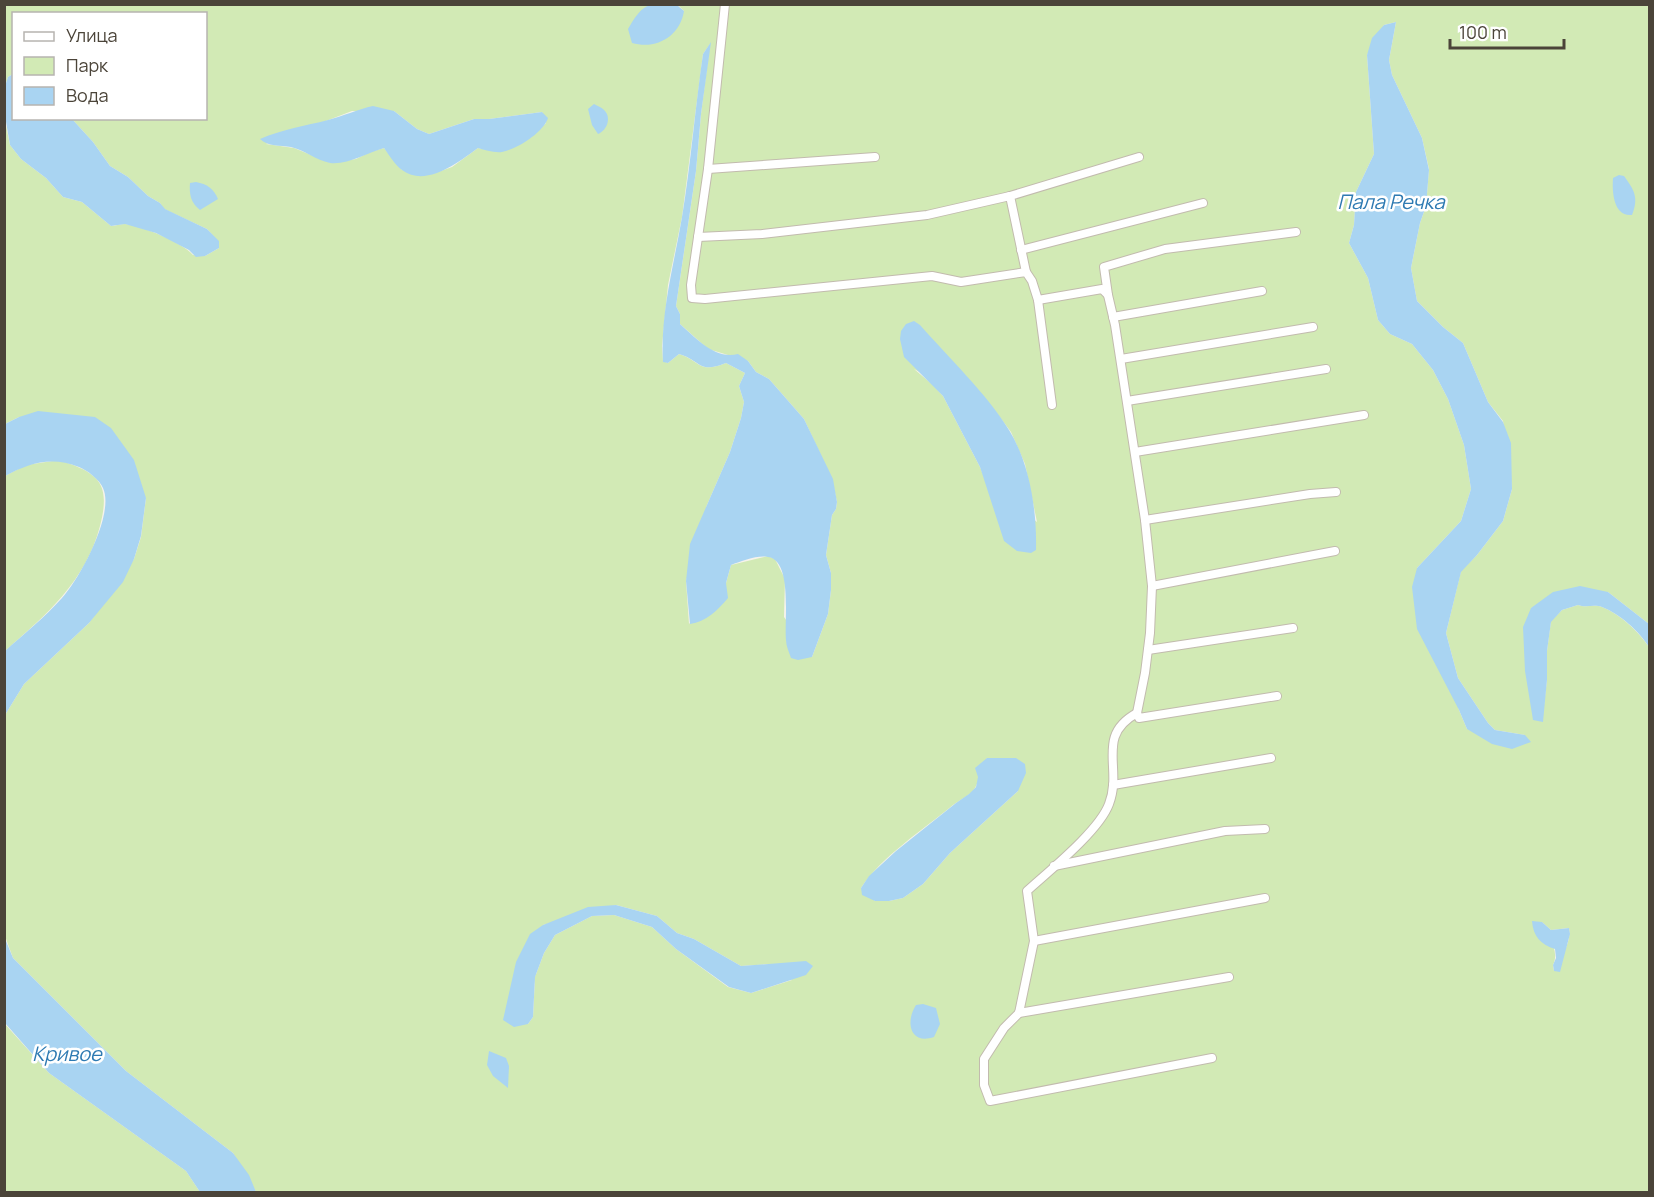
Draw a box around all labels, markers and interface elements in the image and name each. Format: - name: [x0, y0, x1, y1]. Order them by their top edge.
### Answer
- legend: [12, 12, 207, 120]
- scale bar: [1450, 12, 1564, 50]
- text: 100 m: [1459, 20, 1507, 44]
- text: Улица: [66, 23, 118, 47]
- text: Парк: [66, 53, 109, 77]
- text: Вода: [66, 83, 108, 107]
- water label: Пала Речка: [1337, 188, 1446, 215]
- water label: Кривое: [32, 1040, 103, 1067]

